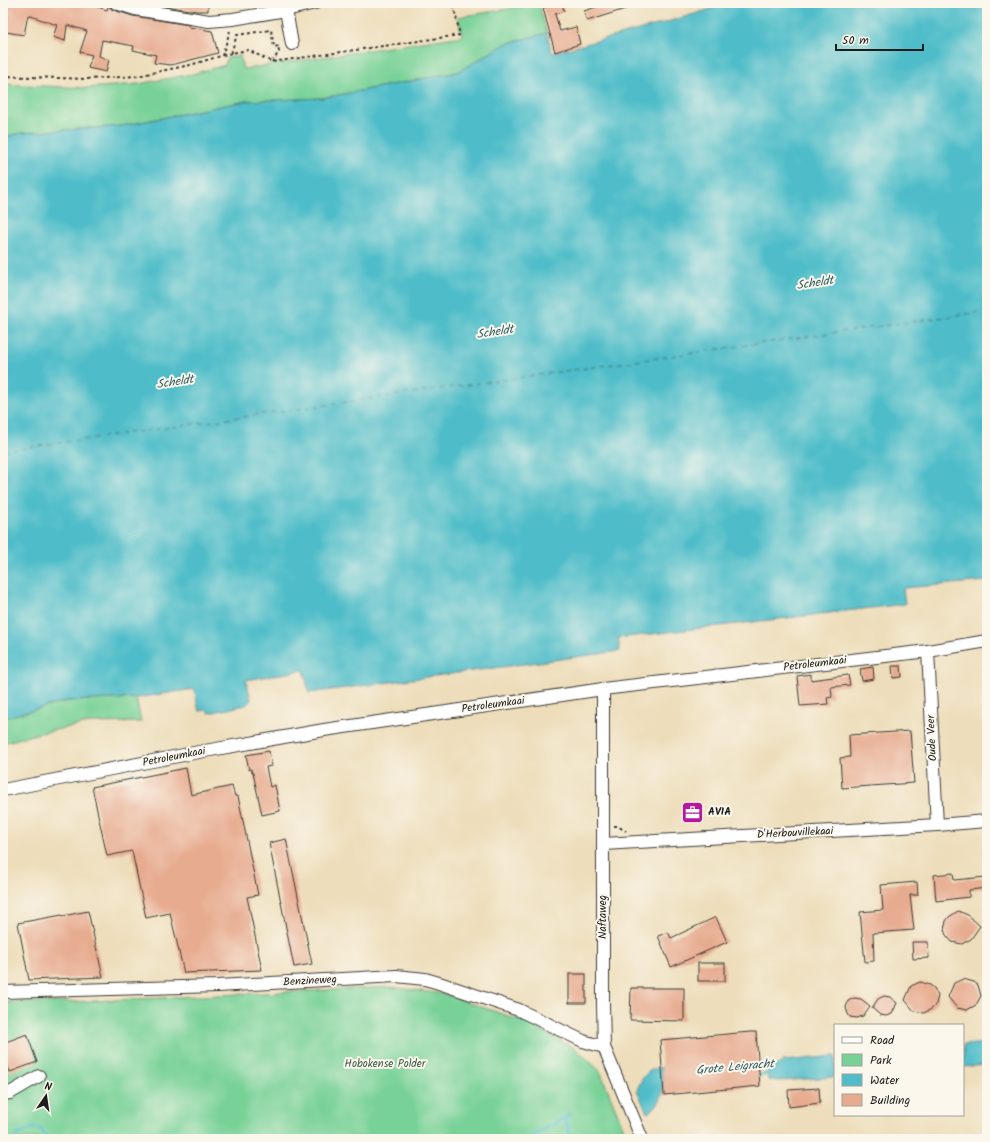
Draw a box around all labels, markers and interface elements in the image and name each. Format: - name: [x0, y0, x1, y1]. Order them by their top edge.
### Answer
- scale bar: [836, 26, 923, 52]
- text: 50 m: [842, 31, 869, 50]
- water label: Scheldt: [795, 270, 837, 295]
- water label: Scheldt: [475, 319, 517, 344]
- water label: Scheldt: [155, 369, 197, 394]
- street label: Petroleumkaai: [782, 651, 848, 677]
- street label: Petroleumkaai: [460, 692, 526, 718]
- street label: Oude Veer: [922, 713, 942, 762]
- street label: Petroleumkaai: [141, 742, 207, 772]
- office icon: AVIA: [679, 799, 705, 825]
- place label: AVIA: [708, 803, 731, 821]
- street label: D'Herbouvillekaai: [756, 822, 834, 844]
- street label: Naftaweg: [594, 895, 612, 939]
- street label: Benzineweg: [283, 971, 337, 991]
- legend: [834, 1024, 964, 1116]
- text: Road: [870, 1031, 895, 1050]
- text: Park: [870, 1051, 892, 1070]
- water label: Grote Leigracht: [695, 1054, 777, 1080]
- park label: Hobokense Polder: [345, 1055, 427, 1073]
- text: Water: [870, 1071, 900, 1090]
- north arrow: [26, 1076, 66, 1116]
- text: N: [43, 1078, 53, 1097]
- text: Building: [870, 1091, 910, 1110]

